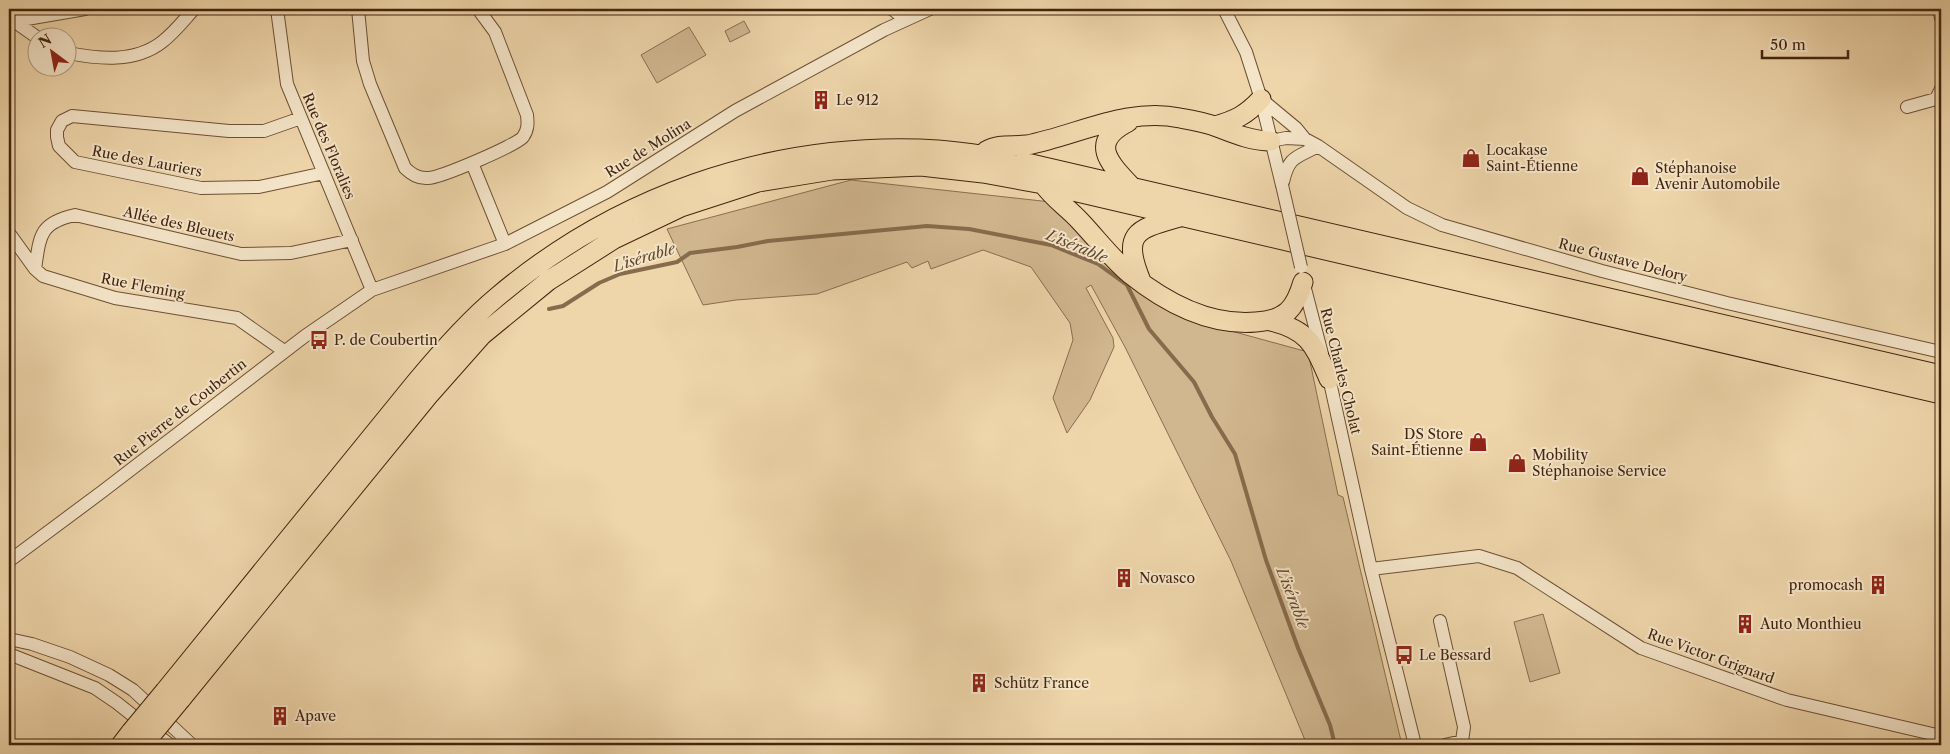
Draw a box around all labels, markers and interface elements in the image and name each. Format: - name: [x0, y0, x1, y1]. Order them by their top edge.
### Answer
- north arrow: [28, 28, 78, 78]
- scale bar: [1762, 28, 1849, 60]
- text: N: [35, 30, 55, 52]
- text: 50 m: [1770, 35, 1806, 54]
- building icon: Le 912: [810, 89, 832, 111]
- street label: Rue des Floralies: [298, 90, 360, 202]
- place label: Le 912: [836, 91, 879, 109]
- street label: Rue de Molina: [602, 114, 695, 181]
- street label: Rue des Lauriers: [90, 141, 204, 181]
- place label: Locakase Saint-Étienne: [1486, 141, 1578, 175]
- shop icon: Locakase Saint-Étienne: [1460, 147, 1482, 169]
- place label: Stéphanoise Avenir Automobile: [1654, 159, 1780, 193]
- shop icon: Stéphanoise Avenir Automobile: [1629, 165, 1651, 187]
- street label: Allée des Bleuets: [121, 202, 236, 246]
- water label: L'isérable: [1043, 225, 1111, 267]
- street label: Rue Gustave Delory: [1557, 234, 1690, 286]
- water label: L'isérable: [610, 238, 678, 276]
- street label: Rue Fleming: [100, 269, 187, 303]
- street label: Rue Charles Cholat: [1317, 306, 1365, 436]
- bus stop icon: P. de Coubertin: [308, 329, 330, 351]
- place label: P. de Coubertin: [334, 331, 438, 349]
- street label: Rue Pierre de Coubertin: [110, 355, 250, 469]
- place label: DS Store Saint-Étienne: [1371, 425, 1463, 459]
- shop icon: DS Store Saint-Étienne: [1467, 431, 1489, 453]
- place label: Mobility Stéphanoise Service: [1532, 446, 1667, 480]
- shop icon: Mobility Stéphanoise Service: [1506, 452, 1528, 474]
- water label: L'isérable: [1272, 564, 1314, 632]
- building icon: Novasco: [1113, 567, 1135, 589]
- place label: Novasco: [1139, 569, 1195, 587]
- building icon: promocash: [1867, 574, 1889, 596]
- place label: promocash: [1789, 576, 1863, 594]
- building icon: Auto Monthieu: [1734, 613, 1756, 635]
- place label: Auto Monthieu: [1759, 615, 1862, 633]
- street label: Rue Victor Grignard: [1645, 625, 1777, 687]
- bus stop icon: Le Bessard: [1393, 644, 1415, 666]
- place label: Le Bessard: [1419, 646, 1492, 664]
- building icon: Schütz France: [968, 672, 990, 694]
- place label: Schütz France: [994, 674, 1089, 692]
- building icon: Apave: [269, 705, 291, 727]
- place label: Apave: [294, 707, 336, 725]

